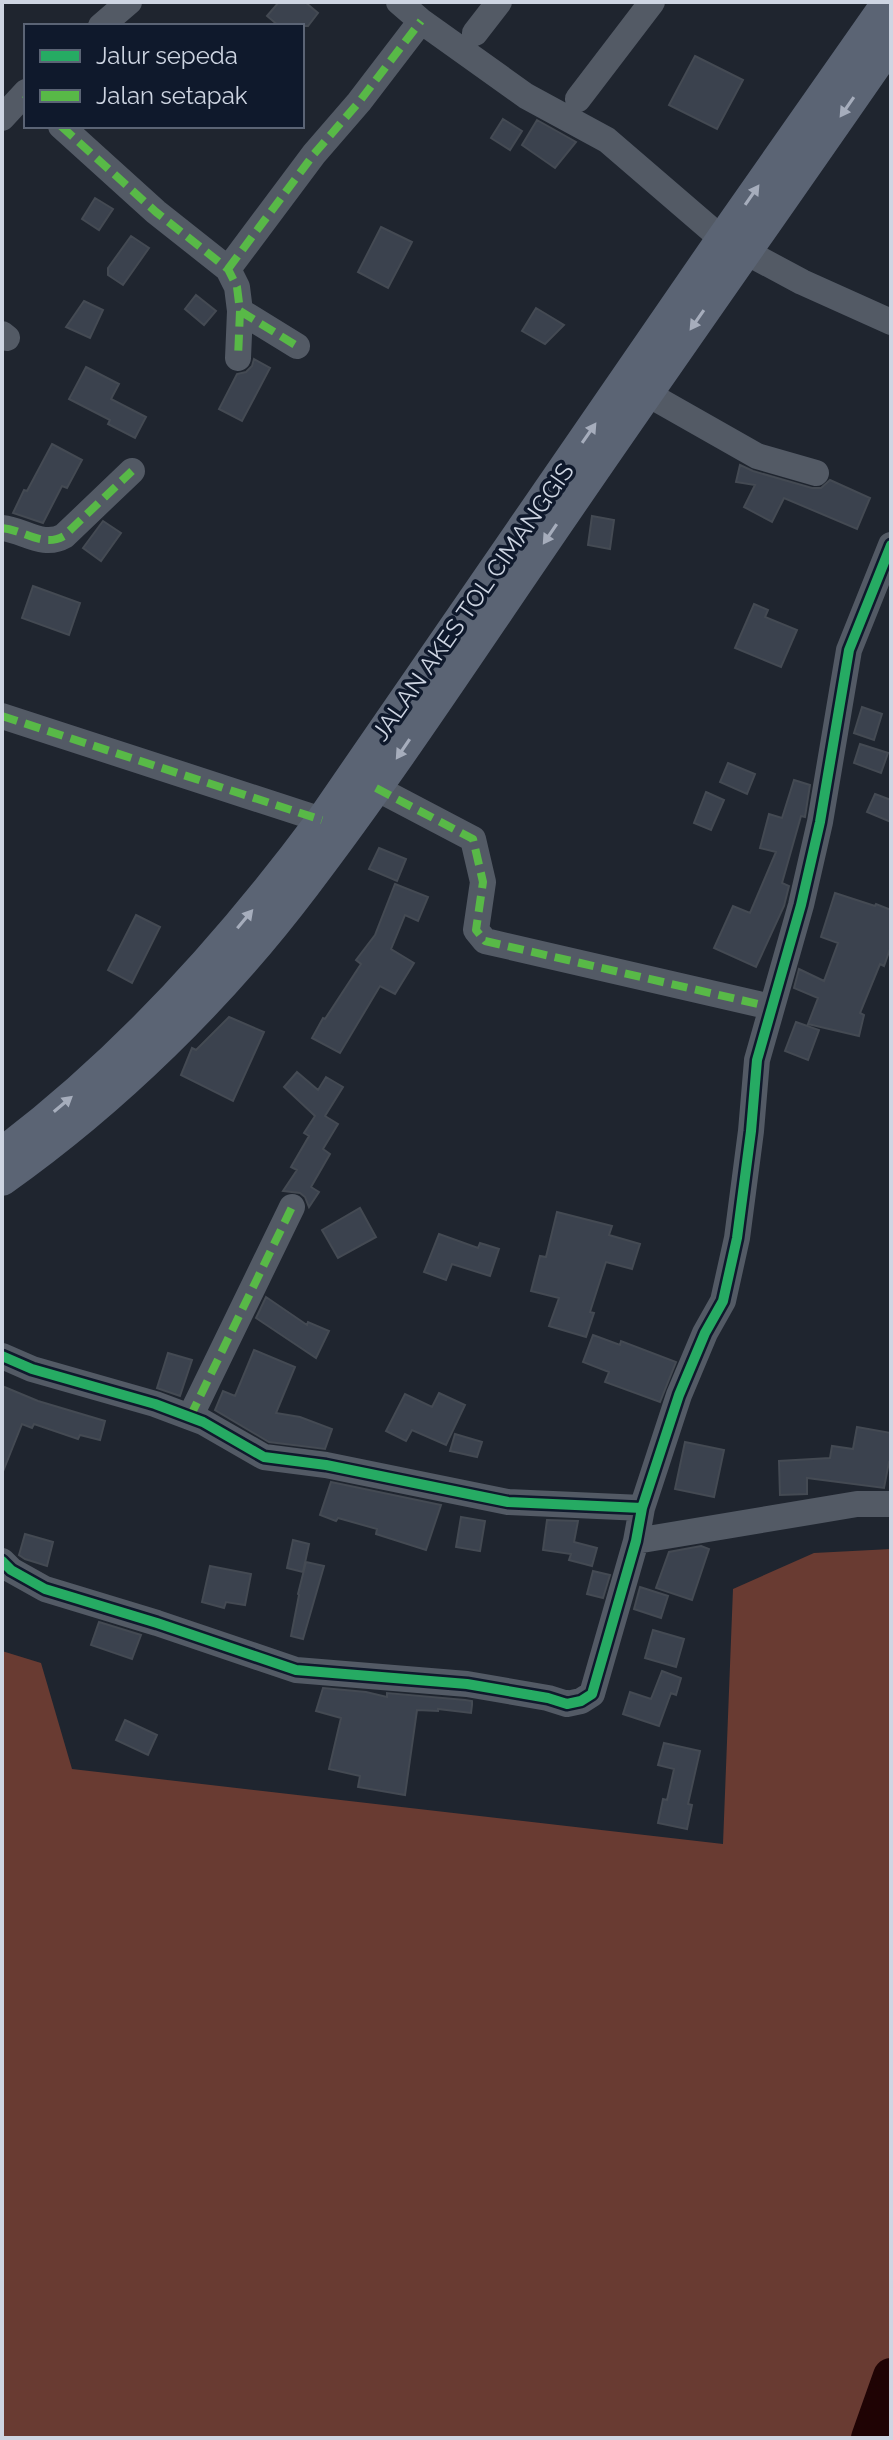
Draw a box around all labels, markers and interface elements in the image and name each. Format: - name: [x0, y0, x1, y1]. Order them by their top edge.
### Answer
- legend: [24, 24, 304, 128]
- text: Jalur sepeda: [96, 41, 238, 70]
- text: Jalan setapak: [96, 81, 248, 110]
- one-way arrow: [840, 97, 855, 118]
- one-way arrow: [744, 185, 759, 206]
- one-way arrow: [690, 310, 705, 331]
- one-way arrow: [582, 423, 597, 444]
- street label: JALAN AKES TOL CIMANGGIS: [365, 457, 580, 746]
- one-way arrow: [543, 524, 558, 545]
- one-way arrow: [396, 738, 411, 759]
- one-way arrow: [236, 909, 253, 929]
- one-way arrow: [53, 1096, 73, 1113]

